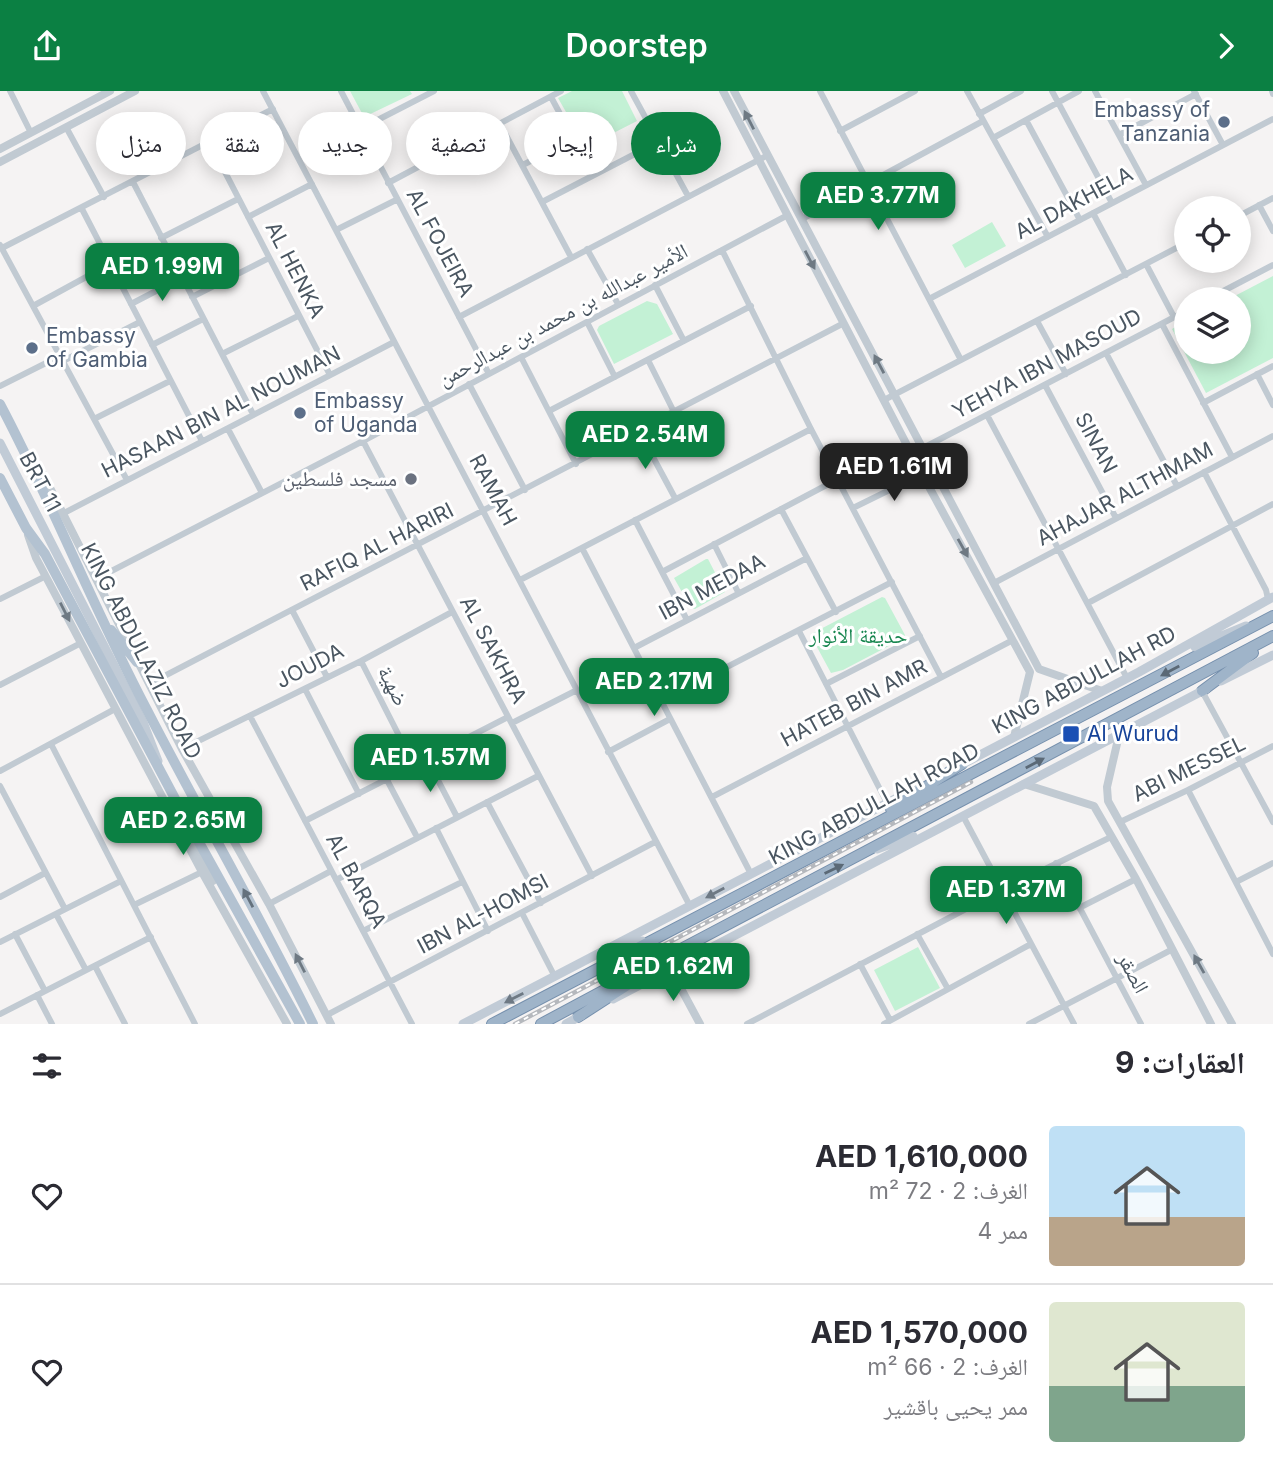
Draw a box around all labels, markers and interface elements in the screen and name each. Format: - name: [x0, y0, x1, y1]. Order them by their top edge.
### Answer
- text: Doorstep: [565, 26, 708, 65]
- icon: share: [28, 27, 66, 65]
- icon: forward: [1207, 27, 1245, 65]
- place label: Embassy of Tanzania: [1094, 97, 1210, 146]
- one-way arrow: [743, 110, 754, 130]
- chip: منزل: [96, 112, 186, 175]
- chip: شقة: [200, 112, 284, 175]
- chip: جديد: [298, 112, 392, 175]
- chip: تصفية: [406, 112, 510, 175]
- chip: إيجار: [524, 112, 617, 175]
- chip: شراء: [631, 112, 721, 175]
- marker: Embassy of Tanzania: [1216, 114, 1232, 130]
- street label: AL DAKHELA: [1011, 161, 1137, 244]
- pin: AED 3.77M: [798, 173, 958, 232]
- text: AED 3.77M: [816, 181, 940, 209]
- street label: AL FOJEIRA: [401, 184, 479, 301]
- map controls: [1174, 196, 1251, 364]
- button: locate: [1174, 196, 1251, 273]
- street label: AL HENKA: [260, 217, 330, 322]
- street label: الأمير عبدالله بن محمد بن عبدالرحمن: [434, 238, 692, 392]
- pin: AED 1.99M: [82, 243, 242, 303]
- one-way arrow: [804, 251, 816, 270]
- text: AED 1.99M: [101, 252, 223, 280]
- button: layers: [1174, 287, 1251, 364]
- street label: YEHYA IBN MASOUD: [948, 303, 1146, 424]
- place label: Embassy of Gambia: [46, 323, 148, 372]
- marker: Embassy of Gambia: [24, 340, 40, 356]
- street label: HASAAN BIN AL NOUMAN: [97, 340, 344, 483]
- one-way arrow: [873, 354, 885, 374]
- place label: Embassy of Uganda: [314, 388, 418, 437]
- marker: Embassy of Uganda: [292, 405, 308, 421]
- street label: SINAN: [1070, 408, 1123, 477]
- pin: AED 2.54M: [565, 411, 725, 471]
- text: AED 2.54M: [582, 420, 708, 448]
- street label: AHAJAR ALTHMAM: [1032, 437, 1217, 551]
- pin: AED 1.61M: [814, 443, 974, 503]
- street label: BRT 11: [14, 448, 66, 516]
- street label: RAMAH: [464, 450, 523, 530]
- text: AED 1.61M: [836, 452, 952, 480]
- place label: مسجد فلسطين: [283, 466, 397, 492]
- marker: مسجد فلسطين: [403, 471, 419, 487]
- street label: RAFIQ AL HARIRI: [296, 497, 458, 596]
- one-way arrow: [957, 538, 969, 558]
- street label: KING ABDULAZIZ ROAD: [76, 539, 207, 763]
- street label: IBN MEDAA: [654, 548, 769, 625]
- street label: AL SAKHRA: [455, 592, 532, 708]
- one-way arrow: [60, 602, 71, 622]
- street label: KING ABDULLAH RD: [988, 620, 1180, 739]
- park label: حديقة الأنوار: [808, 623, 907, 648]
- street label: JOUDA: [272, 638, 348, 693]
- street label: HATEB BIN AMR: [776, 653, 931, 752]
- pin: AED 2.17M: [574, 659, 734, 718]
- street label: ضهية: [373, 662, 414, 710]
- one-way arrow: [1160, 665, 1179, 677]
- text: AED 2.17M: [595, 667, 713, 695]
- place label: Al Wurud: [1087, 721, 1179, 746]
- marker: Al Wurud: [1061, 724, 1081, 744]
- street label: ABI MESSEL: [1128, 730, 1249, 807]
- pin: AED 1.57M: [350, 735, 510, 794]
- street label: KING ABDULLAH ROAD: [764, 737, 983, 870]
- text: AED 1.57M: [370, 743, 490, 771]
- one-way arrow: [1025, 757, 1045, 768]
- pin: AED 2.65M: [103, 797, 263, 857]
- text: AED 2.65M: [120, 806, 246, 834]
- street label: AL BARQA: [321, 829, 392, 932]
- one-way arrow: [824, 863, 844, 874]
- pin: AED 1.37M: [926, 867, 1086, 926]
- street label: IBN AL-HOMSI: [413, 868, 553, 959]
- text: AED 1.37M: [946, 875, 1066, 903]
- one-way arrow: [705, 887, 725, 898]
- one-way arrow: [242, 888, 254, 908]
- pin: AED 1.62M: [593, 943, 753, 1003]
- street label: الصقر: [1112, 947, 1154, 997]
- text: AED 1.62M: [613, 952, 733, 980]
- one-way arrow: [294, 954, 306, 973]
- one-way arrow: [1193, 955, 1205, 974]
- one-way arrow: [503, 992, 523, 1004]
- text: العقارات: 9: [1115, 1044, 1245, 1080]
- icon: filters: [28, 1047, 66, 1085]
- text: AED 1,610,000: [815, 1138, 1028, 1174]
- icon: home: [1105, 1154, 1189, 1238]
- icon: heart: [28, 1177, 66, 1215]
- text: الغرف: 2 · 72 m²: [869, 1177, 1028, 1205]
- text: ممر 4: [977, 1217, 1028, 1245]
- text: AED 1,570,000: [811, 1314, 1028, 1350]
- icon: home: [1105, 1330, 1189, 1414]
- icon: heart: [28, 1353, 66, 1391]
- text: الغرف: 2 · 66 m²: [867, 1353, 1028, 1381]
- text: ممر يحيى باقشير: [884, 1393, 1028, 1421]

